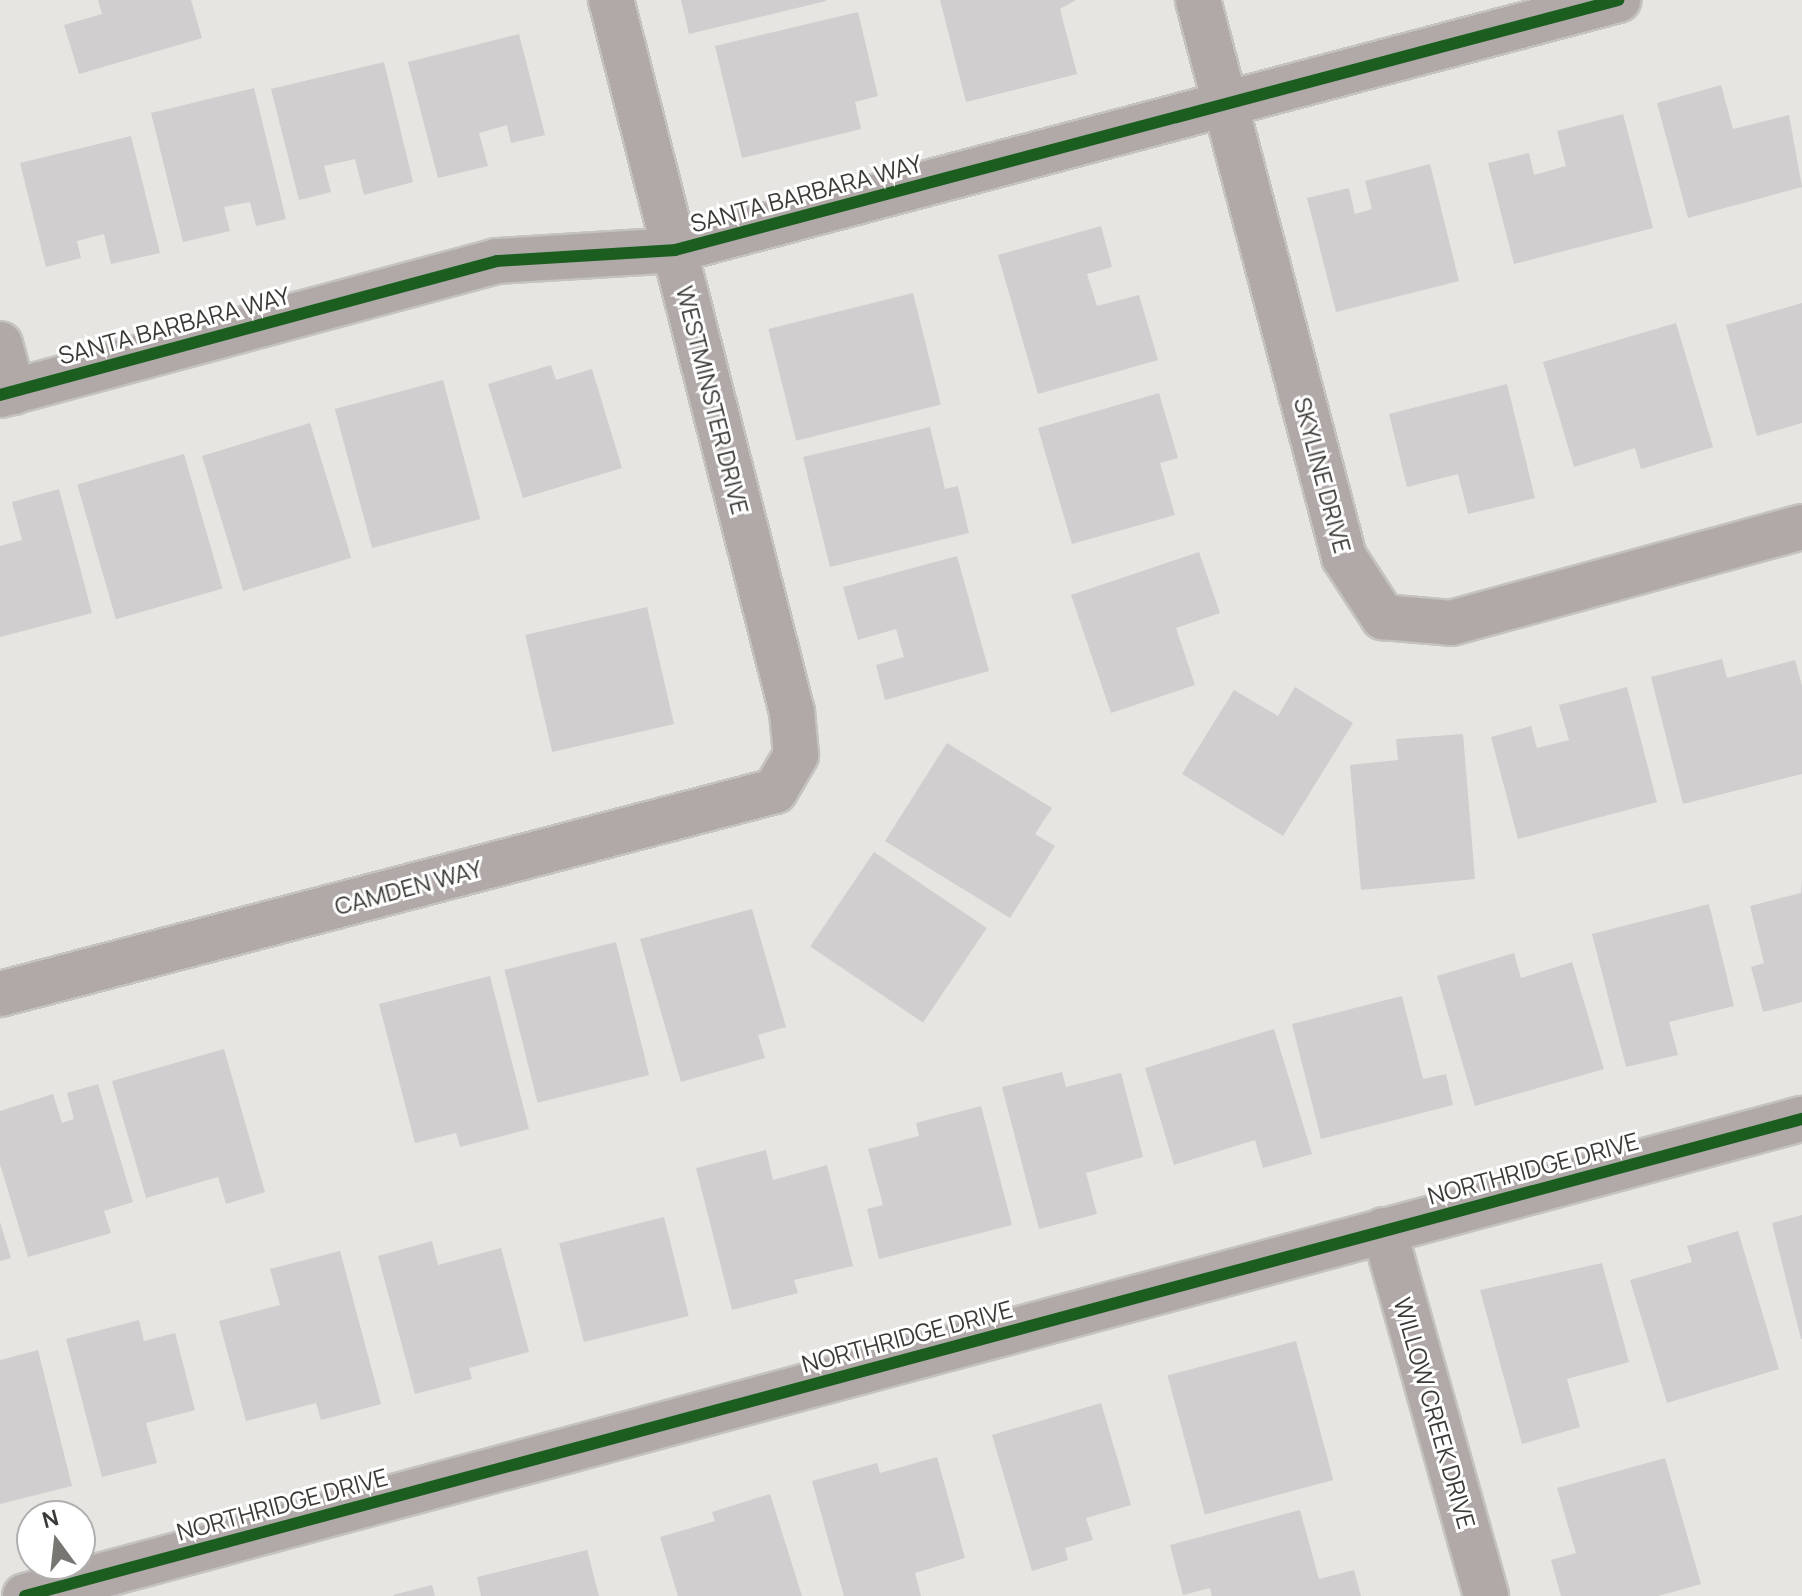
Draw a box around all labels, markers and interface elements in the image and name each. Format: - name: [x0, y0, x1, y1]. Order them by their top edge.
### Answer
- street label: SANTA BARBARA WAY: [687, 148, 925, 238]
- street label: SANTA BARBARA WAY: [55, 280, 293, 370]
- street label: WESTMINSTER DRIVE: [671, 283, 755, 517]
- street label: SKYLINE DRIVE: [1288, 394, 1358, 556]
- street label: CAMDEN WAY: [331, 854, 485, 920]
- street label: NORTHRIDGE DRIVE: [1425, 1126, 1641, 1210]
- street label: NORTHRIDGE DRIVE: [799, 1294, 1015, 1378]
- street label: WILLOW CREEK DRIVE: [1388, 1294, 1482, 1532]
- street label: NORTHRIDGE DRIVE: [174, 1462, 390, 1546]
- north arrow: [16, 1500, 96, 1580]
- text: N: [39, 1502, 62, 1535]

